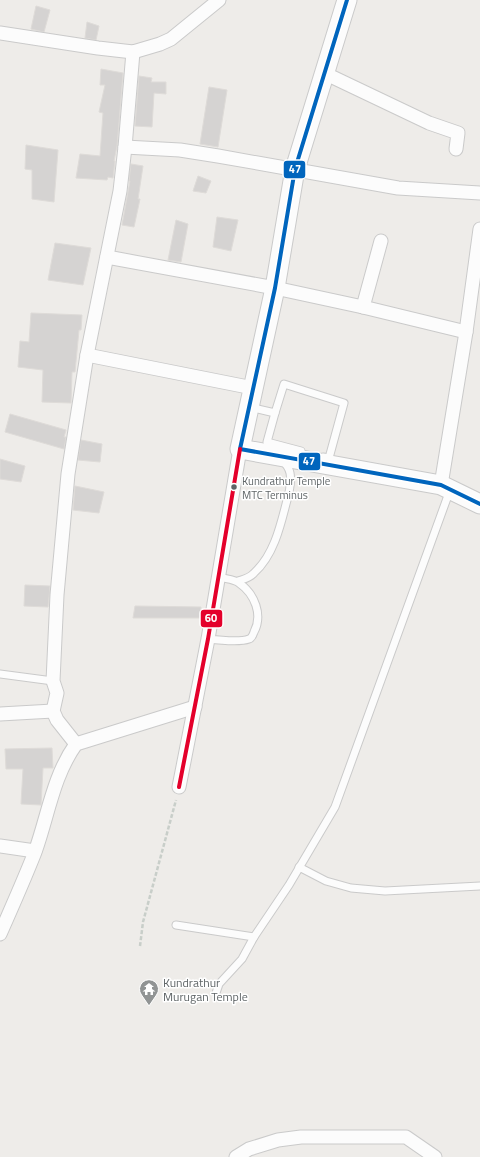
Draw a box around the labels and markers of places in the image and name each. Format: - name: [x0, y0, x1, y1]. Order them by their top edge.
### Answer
- place label: Kundrathur Temple MTC Terminus: [242, 473, 331, 503]
- marker: Kundrathur Temple MTC Terminus: [229, 482, 239, 492]
- place label: Kundrathur Murugan Temple: [163, 973, 248, 1006]
- temple icon: Kundrathur Murugan Temple: [138, 978, 160, 1006]

